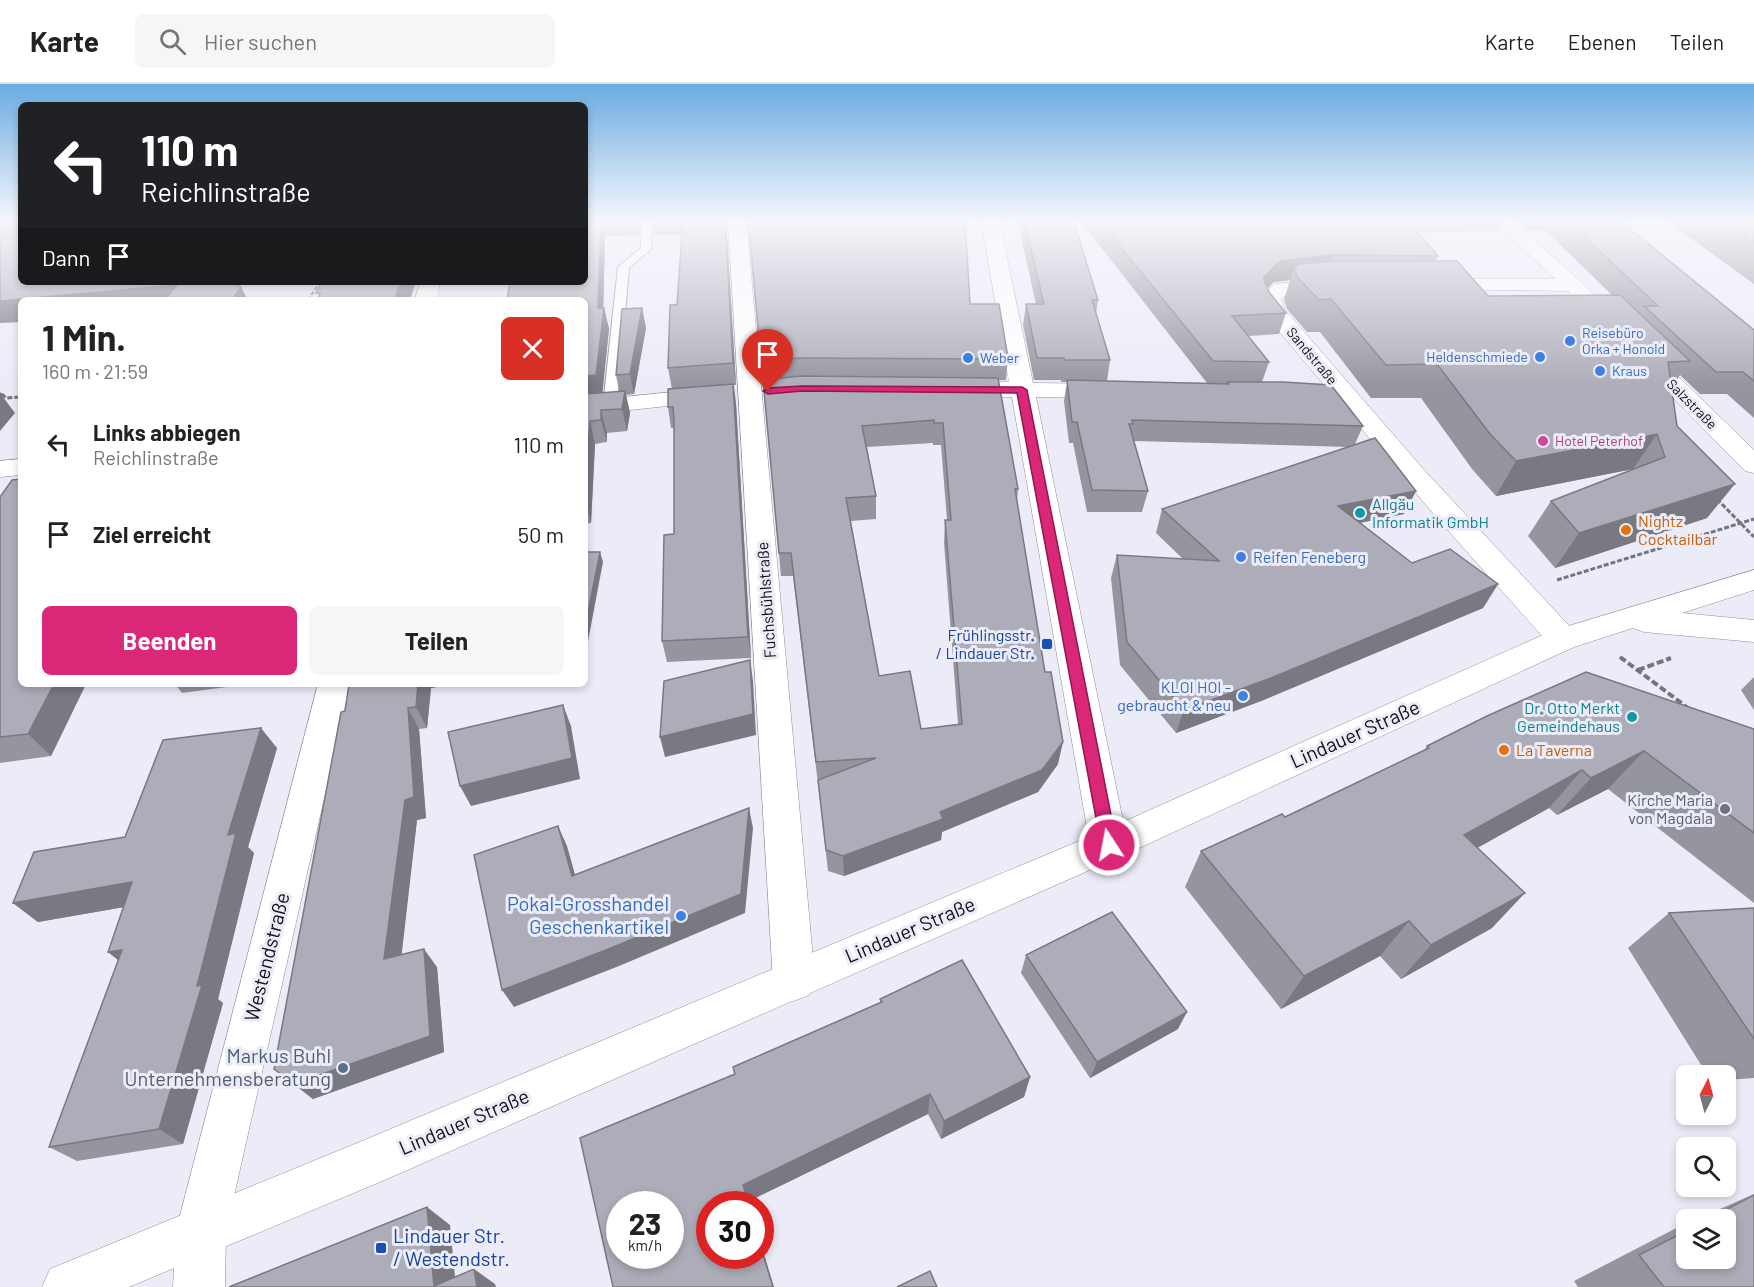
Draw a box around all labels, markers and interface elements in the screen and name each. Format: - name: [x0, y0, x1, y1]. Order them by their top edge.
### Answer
- search box: [135, 14, 555, 68]
- text: Karte: [30, 24, 99, 58]
- icon: search: [156, 25, 189, 58]
- text: Hier suchen: [204, 28, 317, 54]
- text: Karte: [1485, 29, 1535, 54]
- text: Ebenen: [1568, 29, 1637, 54]
- text: Teilen: [1670, 29, 1724, 54]
- text: 110 m: [141, 124, 238, 174]
- icon: left: [42, 126, 120, 204]
- text: Reichlinstraße: [141, 175, 311, 207]
- icon: arrive: [102, 240, 135, 273]
- text: Dann: [42, 244, 90, 270]
- text: 1 Min.: [42, 315, 126, 358]
- button: close: [501, 317, 564, 380]
- street label: Sandstraße: [1283, 324, 1341, 388]
- place label: Reisebüro Orka + Honold: [1582, 324, 1665, 357]
- pin: [742, 329, 793, 391]
- marker: Reisebüro Orka + Honold: [1563, 334, 1577, 348]
- icon: arrive: [751, 338, 784, 371]
- place label: Heldenschmiede: [1426, 348, 1528, 365]
- place label: Weber: [980, 349, 1019, 366]
- marker: Heldenschmiede: [1533, 350, 1547, 364]
- marker: Weber: [961, 351, 975, 365]
- text: 160 m · 21:59: [42, 359, 148, 383]
- place label: Kraus: [1612, 362, 1647, 379]
- marker: Kraus: [1593, 364, 1607, 378]
- street label: Salzstraße: [1664, 375, 1721, 432]
- text: Links abbiegen: [93, 419, 241, 445]
- icon: left: [42, 428, 75, 461]
- text: 110 m: [514, 431, 564, 457]
- place label: Hotel Peterhof: [1555, 432, 1643, 449]
- marker: Hotel Peterhof: [1536, 434, 1550, 448]
- text: Reichlinstraße: [93, 445, 219, 469]
- place label: Allgäu Informatik GmbH: [1372, 494, 1489, 531]
- marker: Allgäu Informatik GmbH: [1353, 506, 1367, 520]
- place label: Nightz Cocktailbar: [1638, 511, 1717, 548]
- icon: arrive: [42, 518, 75, 551]
- text: Ziel erreicht: [93, 521, 211, 547]
- text: 50 m: [518, 521, 564, 547]
- marker: Nightz Cocktailbar: [1619, 523, 1633, 537]
- street label: Fuchsbühlstraße: [752, 541, 779, 659]
- place label: Reifen Feneberg: [1253, 547, 1366, 566]
- marker: Reifen Feneberg: [1234, 550, 1248, 564]
- button: Beenden: [42, 606, 297, 675]
- button: Teilen: [309, 606, 564, 675]
- place label: Frühlingsstr. / Lindauer Str.: [936, 625, 1035, 662]
- marker: Frühlingsstr. / Lindauer Str.: [1040, 637, 1054, 651]
- place label: KLOI HOI - gebraucht & neu: [1117, 677, 1231, 714]
- marker: KLOI HOI - gebraucht & neu: [1236, 689, 1250, 703]
- street label: Lindauer Straße: [1286, 694, 1423, 772]
- place label: Dr. Otto Merkt Gemeindehaus: [1517, 698, 1620, 735]
- marker: Dr. Otto Merkt Gemeindehaus: [1625, 710, 1639, 724]
- place label: La Taverna: [1516, 740, 1592, 759]
- marker: La Taverna: [1497, 743, 1511, 757]
- place label: Kirche Maria von Magdala: [1627, 790, 1713, 827]
- marker: Kirche Maria von Magdala: [1718, 802, 1732, 816]
- position arrow: [1077, 813, 1141, 877]
- street label: Westendstraße: [238, 890, 294, 1024]
- place label: Pokal-Grosshandel Geschenkartikel: [507, 891, 669, 938]
- street label: Lindauer Straße: [841, 891, 978, 967]
- marker: Pokal-Grosshandel Geschenkartikel: [674, 909, 688, 923]
- place label: Markus Buhl Unternehmensberatung: [125, 1043, 331, 1090]
- marker: Markus Buhl Unternehmensberatung: [336, 1061, 350, 1075]
- north arrow: [1676, 1065, 1736, 1125]
- map controls: [1676, 1065, 1736, 1269]
- street label: Lindauer Straße: [395, 1083, 532, 1159]
- button: search: [1676, 1137, 1736, 1197]
- speed limit sign: 30: [696, 1191, 774, 1269]
- text: 23: [629, 1205, 661, 1241]
- button: layers: [1676, 1209, 1736, 1269]
- place label: Lindauer Str. / Westendstr.: [393, 1223, 510, 1270]
- text: km/h: [628, 1236, 662, 1254]
- marker: Lindauer Str. / Westendstr.: [374, 1241, 388, 1255]

